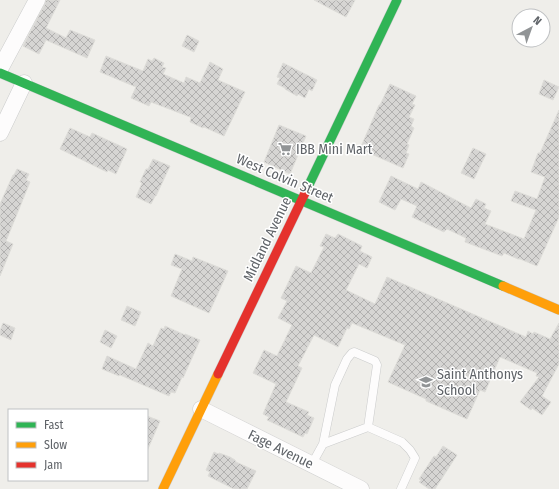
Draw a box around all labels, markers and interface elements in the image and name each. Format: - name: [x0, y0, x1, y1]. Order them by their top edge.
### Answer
- north arrow: [511, 8, 551, 48]
- text: N: [530, 14, 544, 28]
- supermarket icon: IBB Mini Mart: [277, 141, 293, 157]
- place label: IBB Mini Mart: [296, 141, 373, 158]
- street label: West Colvin Street: [234, 150, 336, 207]
- street label: Midland Avenue: [240, 194, 295, 284]
- place label: Saint Anthonys School: [437, 366, 523, 399]
- school or university icon: Saint Anthonys School: [418, 374, 434, 390]
- legend: [8, 409, 148, 481]
- text: Fast: [44, 418, 63, 432]
- street label: Fage Avenue: [245, 426, 316, 473]
- text: Slow: [44, 438, 67, 452]
- text: Jam: [44, 458, 62, 472]

